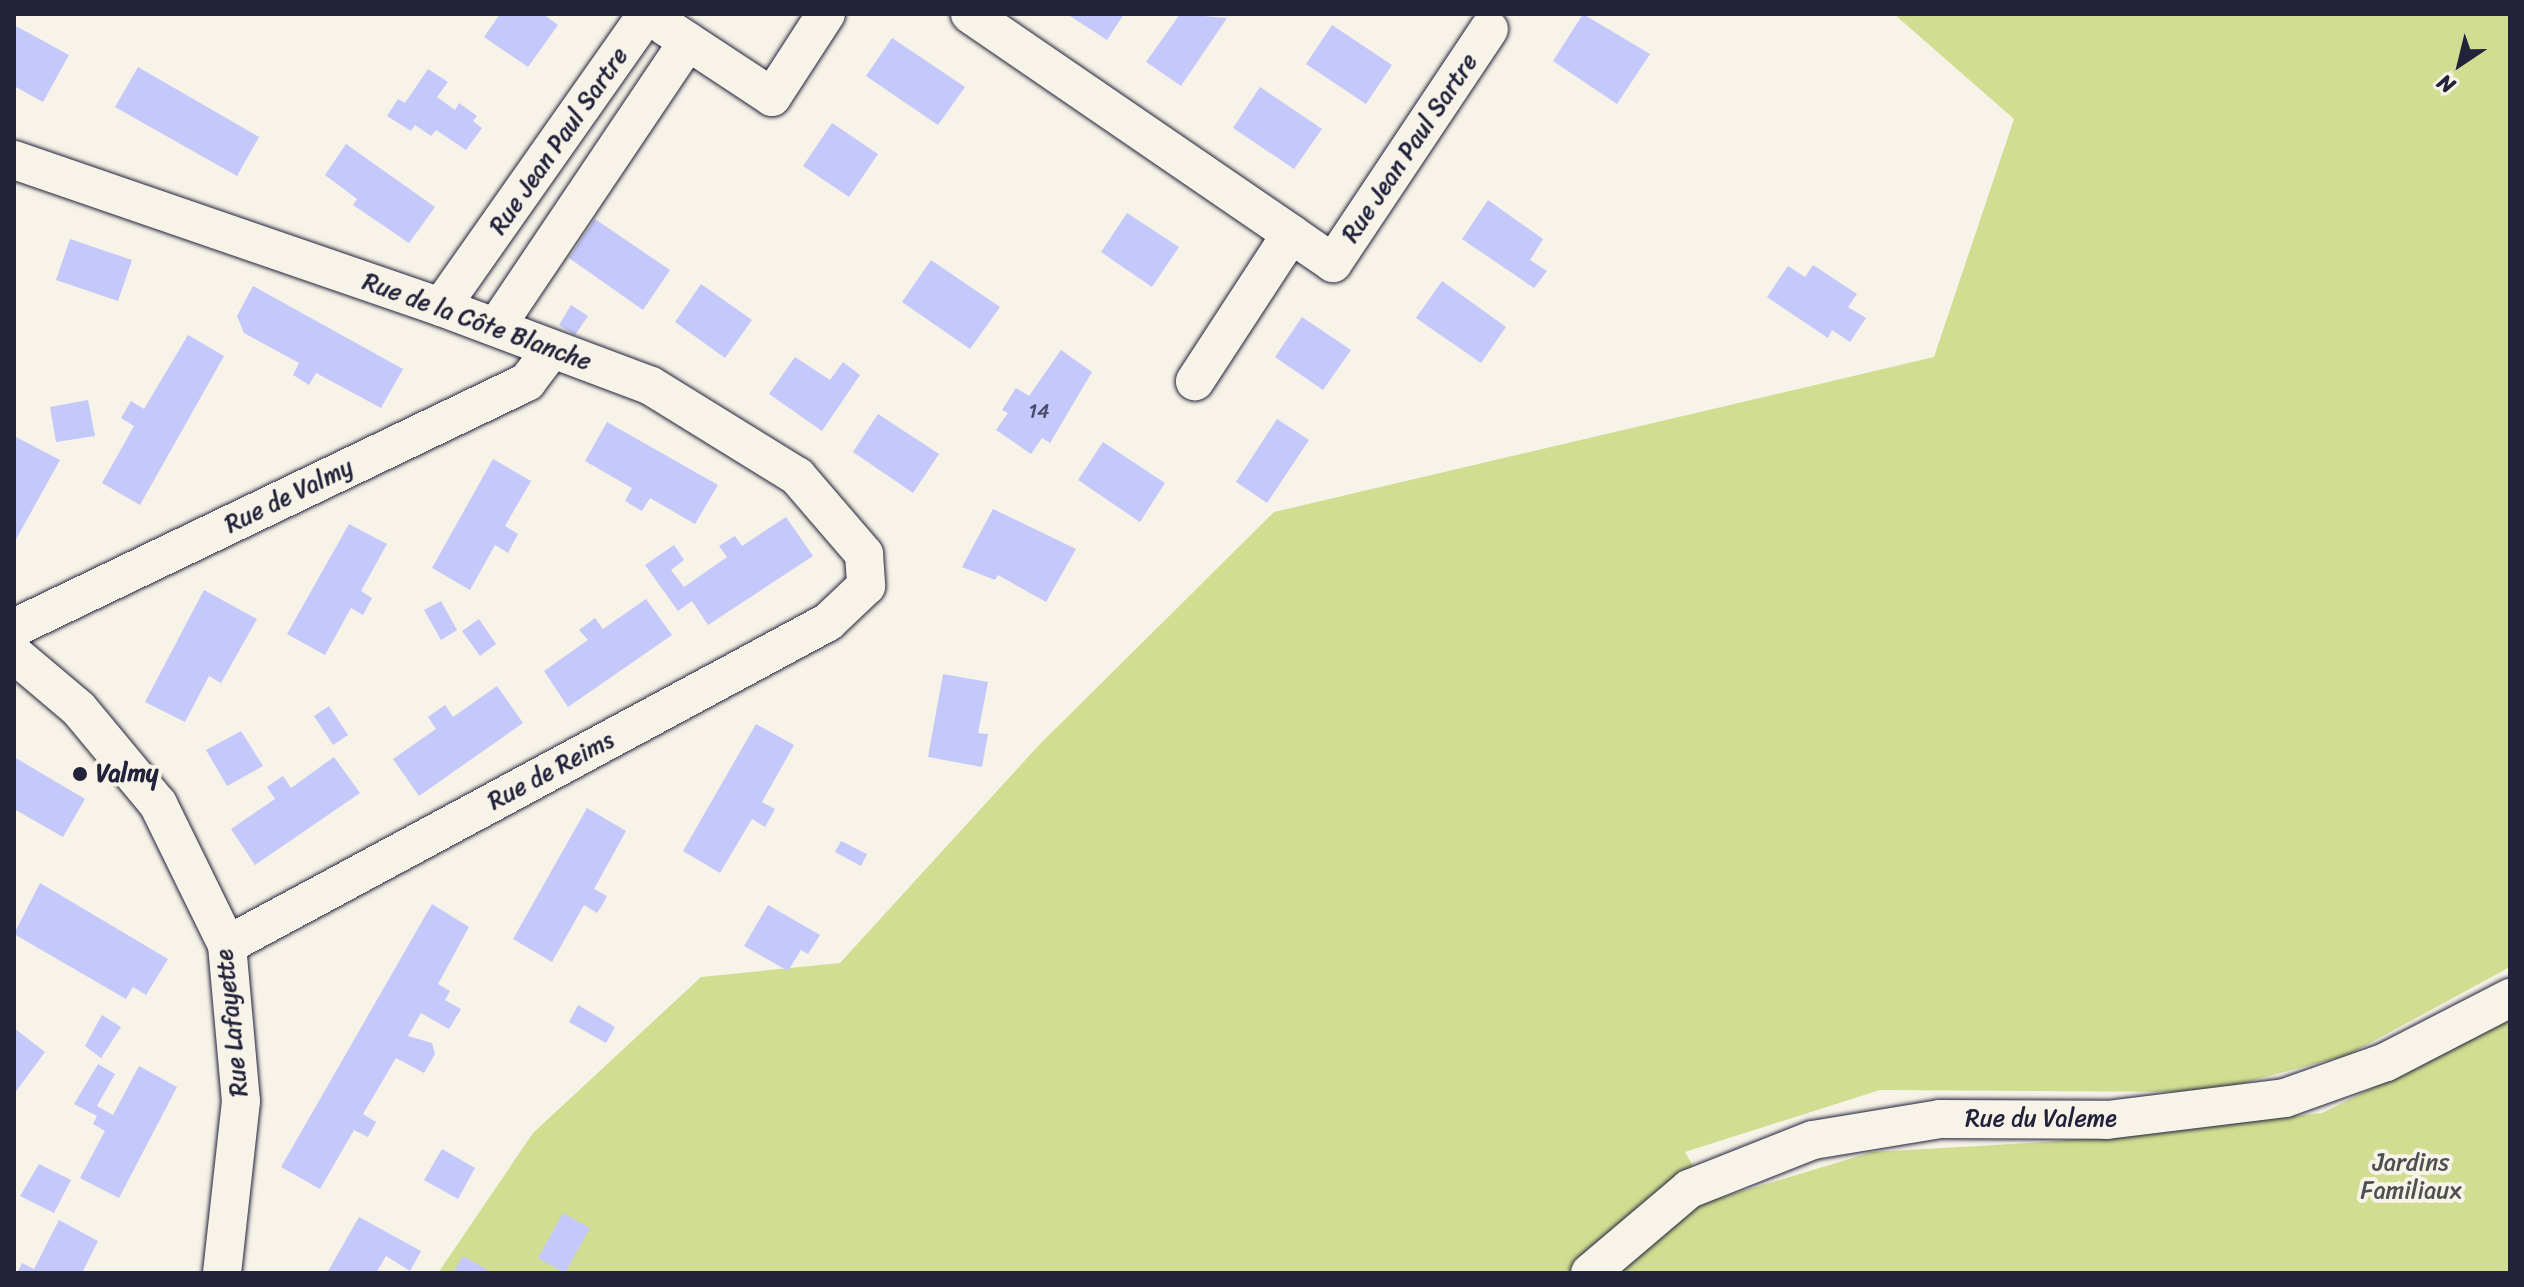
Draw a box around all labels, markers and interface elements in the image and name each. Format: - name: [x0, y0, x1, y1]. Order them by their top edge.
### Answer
- north arrow: [2420, 24, 2500, 104]
- street label: Rue Jean Paul Sartre: [483, 41, 635, 241]
- street label: Rue Jean Paul Sartre: [1336, 48, 1484, 248]
- text: N: [2429, 64, 2463, 104]
- street label: Rue de la Côte Blanche: [358, 267, 596, 377]
- house number: 14: [1028, 399, 1050, 423]
- street label: Rue de Valmy: [220, 452, 358, 540]
- street label: Rue de Reims: [482, 725, 620, 817]
- place label: Valmy: [96, 760, 158, 788]
- marker: Valmy: [71, 765, 89, 783]
- street label: Rue Lafayette: [210, 948, 254, 1098]
- street label: Rue du Valeme: [1965, 1105, 2117, 1133]
- park label: Jardins Familiaux: [2361, 1149, 2461, 1205]

